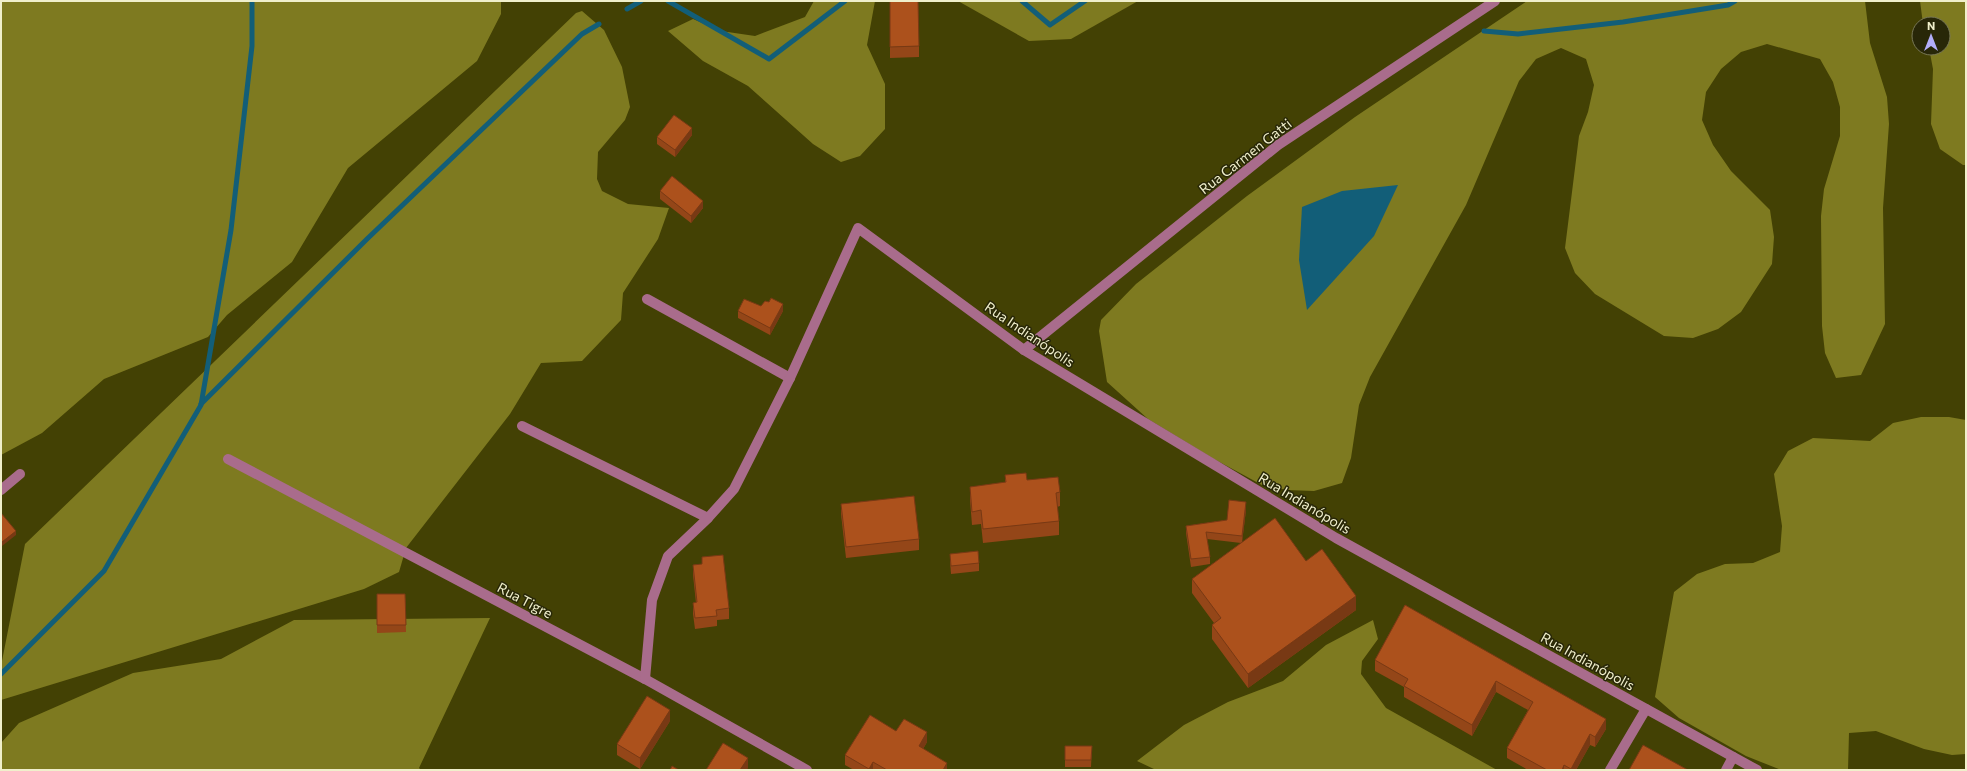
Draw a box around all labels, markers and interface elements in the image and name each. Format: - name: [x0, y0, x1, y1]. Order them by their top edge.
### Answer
- north arrow: [1911, 16, 1951, 56]
- text: N: [1927, 19, 1935, 32]
- street label: Rua Carmen Gatti: [1195, 115, 1295, 197]
- street label: Rua Indianópolis: [982, 298, 1078, 370]
- street label: Rua Indianópolis: [1256, 469, 1354, 537]
- street label: Rua Tigre: [495, 578, 555, 622]
- street label: Rua Indianópolis: [1538, 628, 1638, 694]

